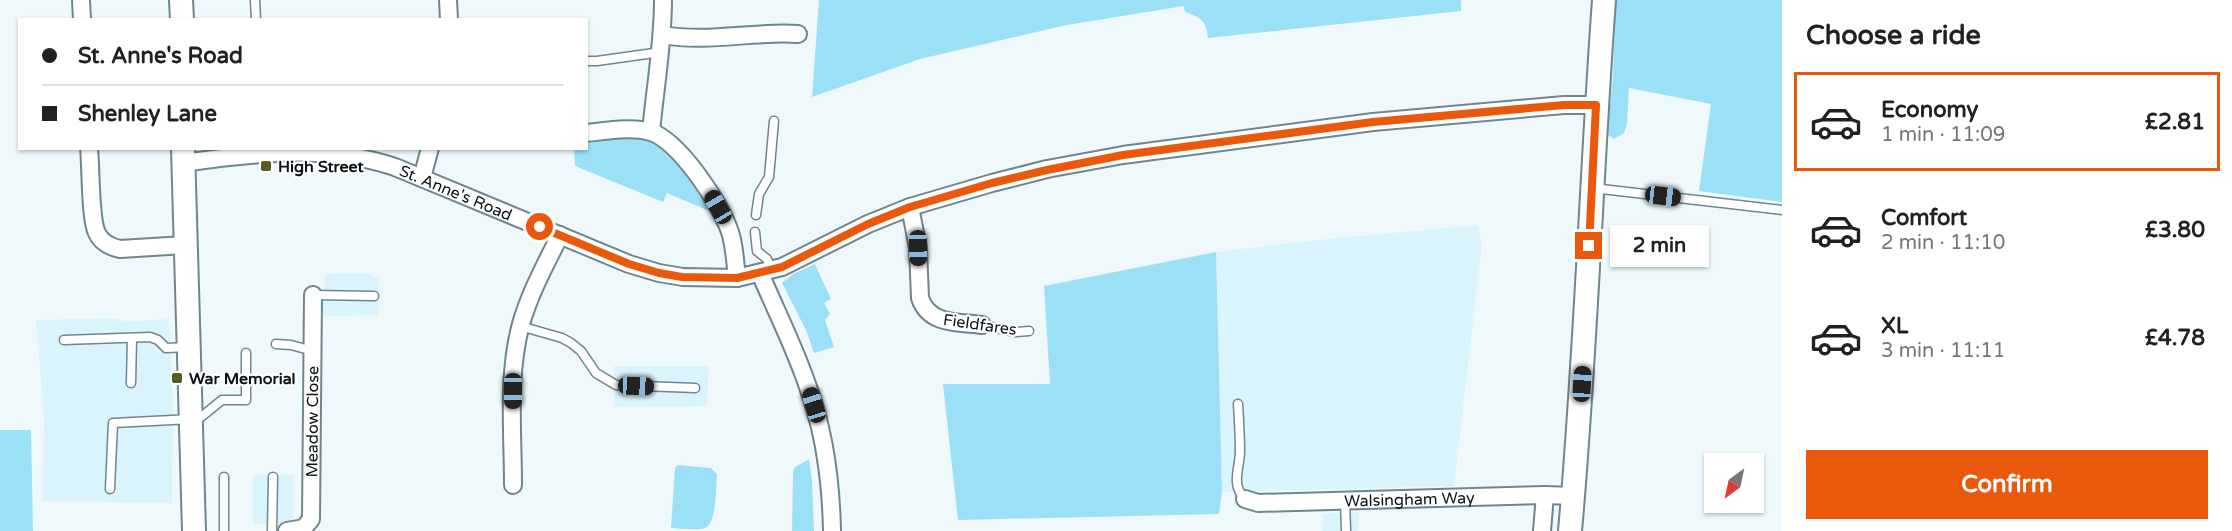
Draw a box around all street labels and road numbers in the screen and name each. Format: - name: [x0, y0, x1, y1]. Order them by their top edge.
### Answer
- street label: St. Anne's Road: [396, 161, 515, 225]
- street label: Fieldfares: [942, 310, 1018, 340]
- street label: Meadow Close: [302, 366, 323, 478]
- street label: Walsingham Way: [1344, 488, 1475, 512]

